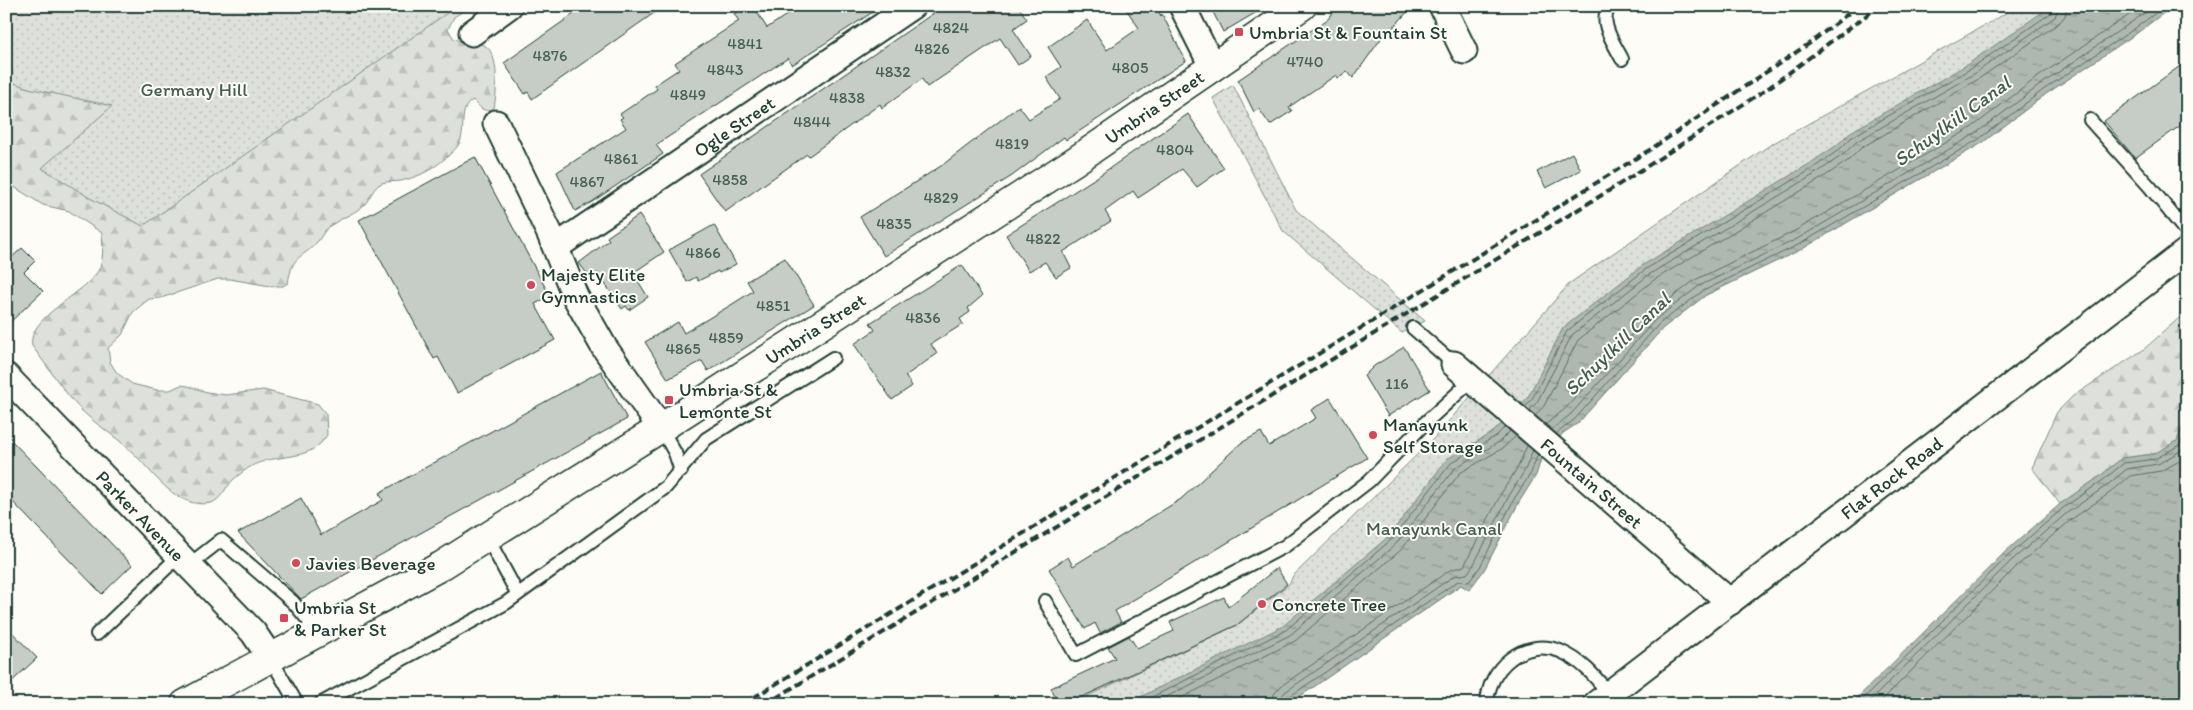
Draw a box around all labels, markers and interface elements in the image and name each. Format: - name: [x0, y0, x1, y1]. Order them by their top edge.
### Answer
- house number: 4824: [933, 18, 970, 37]
- place label: Umbria St & Fountain St: [1249, 21, 1448, 44]
- marker: Umbria St & Fountain St: [1233, 26, 1245, 38]
- house number: 4841: [727, 34, 763, 53]
- house number: 4826: [914, 39, 950, 58]
- house number: 4876: [533, 46, 567, 65]
- house number: 4740: [1286, 52, 1324, 71]
- house number: 4805: [1112, 58, 1148, 77]
- house number: 4843: [707, 60, 744, 79]
- house number: 4832: [875, 62, 911, 81]
- street label: Umbria Street: [1100, 65, 1208, 149]
- water label: Schuylkill Canal: [1889, 70, 2016, 171]
- park label: Germany Hill: [140, 78, 248, 101]
- house number: 4849: [670, 85, 706, 104]
- house number: 4838: [829, 88, 865, 107]
- street label: Ogle Street: [689, 91, 779, 162]
- house number: 4844: [793, 112, 831, 131]
- house number: 4819: [995, 134, 1029, 153]
- house number: 4804: [1156, 140, 1194, 159]
- house number: 4861: [604, 149, 639, 168]
- house number: 4858: [712, 170, 748, 189]
- house number: 4867: [570, 172, 604, 191]
- house number: 4829: [923, 188, 959, 207]
- house number: 4835: [876, 214, 912, 233]
- house number: 4822: [1025, 229, 1061, 248]
- house number: 4866: [685, 243, 721, 262]
- place label: Majesty Elite Gymnastics: [541, 263, 645, 308]
- marker: Majesty Elite Gymnastics: [525, 279, 537, 291]
- water label: Schuylkill Canal: [1559, 286, 1676, 401]
- street label: Umbria Street: [761, 288, 870, 369]
- house number: 4851: [756, 296, 791, 315]
- house number: 4836: [905, 308, 941, 327]
- house number: 4859: [708, 328, 744, 347]
- house number: 4865: [665, 339, 701, 358]
- house number: 116: [1385, 374, 1409, 393]
- place label: Umbria St & Lemonte St: [679, 378, 778, 423]
- marker: Umbria St & Lemonte St: [663, 394, 675, 406]
- place label: Manayunk Self Storage: [1383, 413, 1483, 458]
- marker: Manayunk Self Storage: [1367, 429, 1379, 441]
- street label: Flat Rock Road: [1836, 431, 1947, 524]
- street label: Fountain Street: [1536, 433, 1648, 533]
- street label: Parker Avenue: [92, 465, 190, 566]
- park label: Manayunk Canal: [1366, 517, 1503, 540]
- place label: Javies Beverage: [306, 552, 436, 575]
- marker: Javies Beverage: [290, 557, 302, 569]
- place label: Concrete Tree: [1272, 593, 1386, 616]
- place label: Umbria St & Parker St: [294, 596, 387, 641]
- marker: Concrete Tree: [1256, 598, 1268, 610]
- marker: Umbria St & Parker St: [278, 612, 290, 624]

